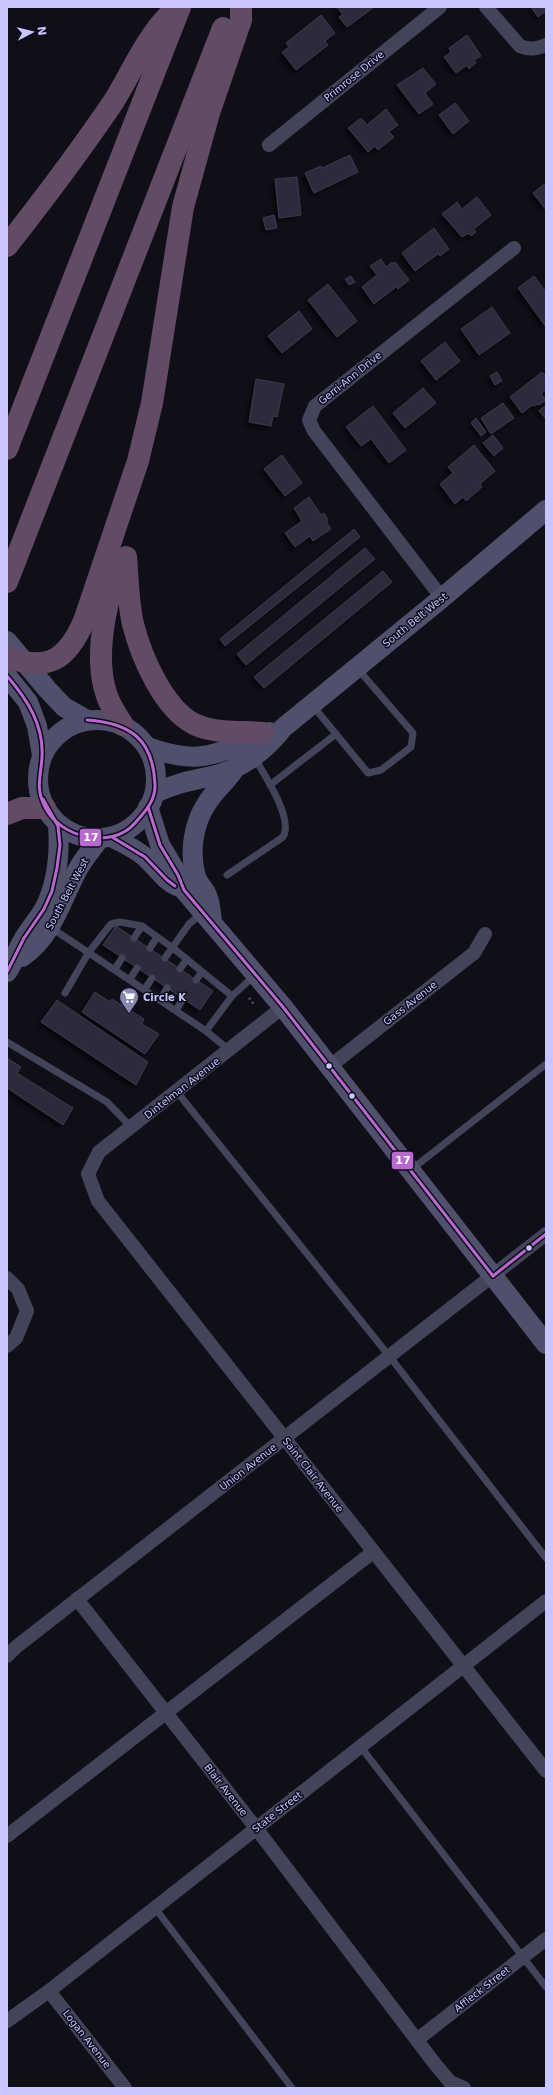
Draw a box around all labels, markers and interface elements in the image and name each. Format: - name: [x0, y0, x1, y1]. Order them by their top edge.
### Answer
- north arrow: [12, 12, 52, 52]
- text: N: [34, 25, 48, 36]
- street label: Primrose Drive: [322, 49, 386, 103]
- street label: Gerri-Ann Drive: [316, 349, 384, 407]
- street label: South Belt West: [381, 591, 449, 649]
- line badge: 17: [79, 828, 102, 847]
- text: 17: [83, 831, 99, 844]
- street label: South Belt West: [43, 856, 91, 932]
- street label: Gass Avenue: [381, 979, 439, 1027]
- supermarket icon: Circle K: [118, 986, 140, 1014]
- place label: Circle K: [143, 992, 187, 1003]
- street label: Dintelman Avenue: [142, 1055, 222, 1121]
- unlabelled marker: [324, 1061, 334, 1071]
- unlabelled marker: [347, 1091, 357, 1101]
- line badge: 17: [391, 1151, 414, 1170]
- text: 17: [395, 1154, 411, 1167]
- unlabelled marker: [524, 1243, 534, 1253]
- street label: Saint Clair Avenue: [280, 1435, 346, 1515]
- street label: Union Avenue: [217, 1441, 279, 1493]
- street label: Blair Avenue: [202, 1762, 250, 1818]
- street label: State Street: [250, 1789, 304, 1835]
- street label: Affleck Street: [452, 1964, 512, 2014]
- street label: Logan Avenue: [61, 2008, 113, 2070]

